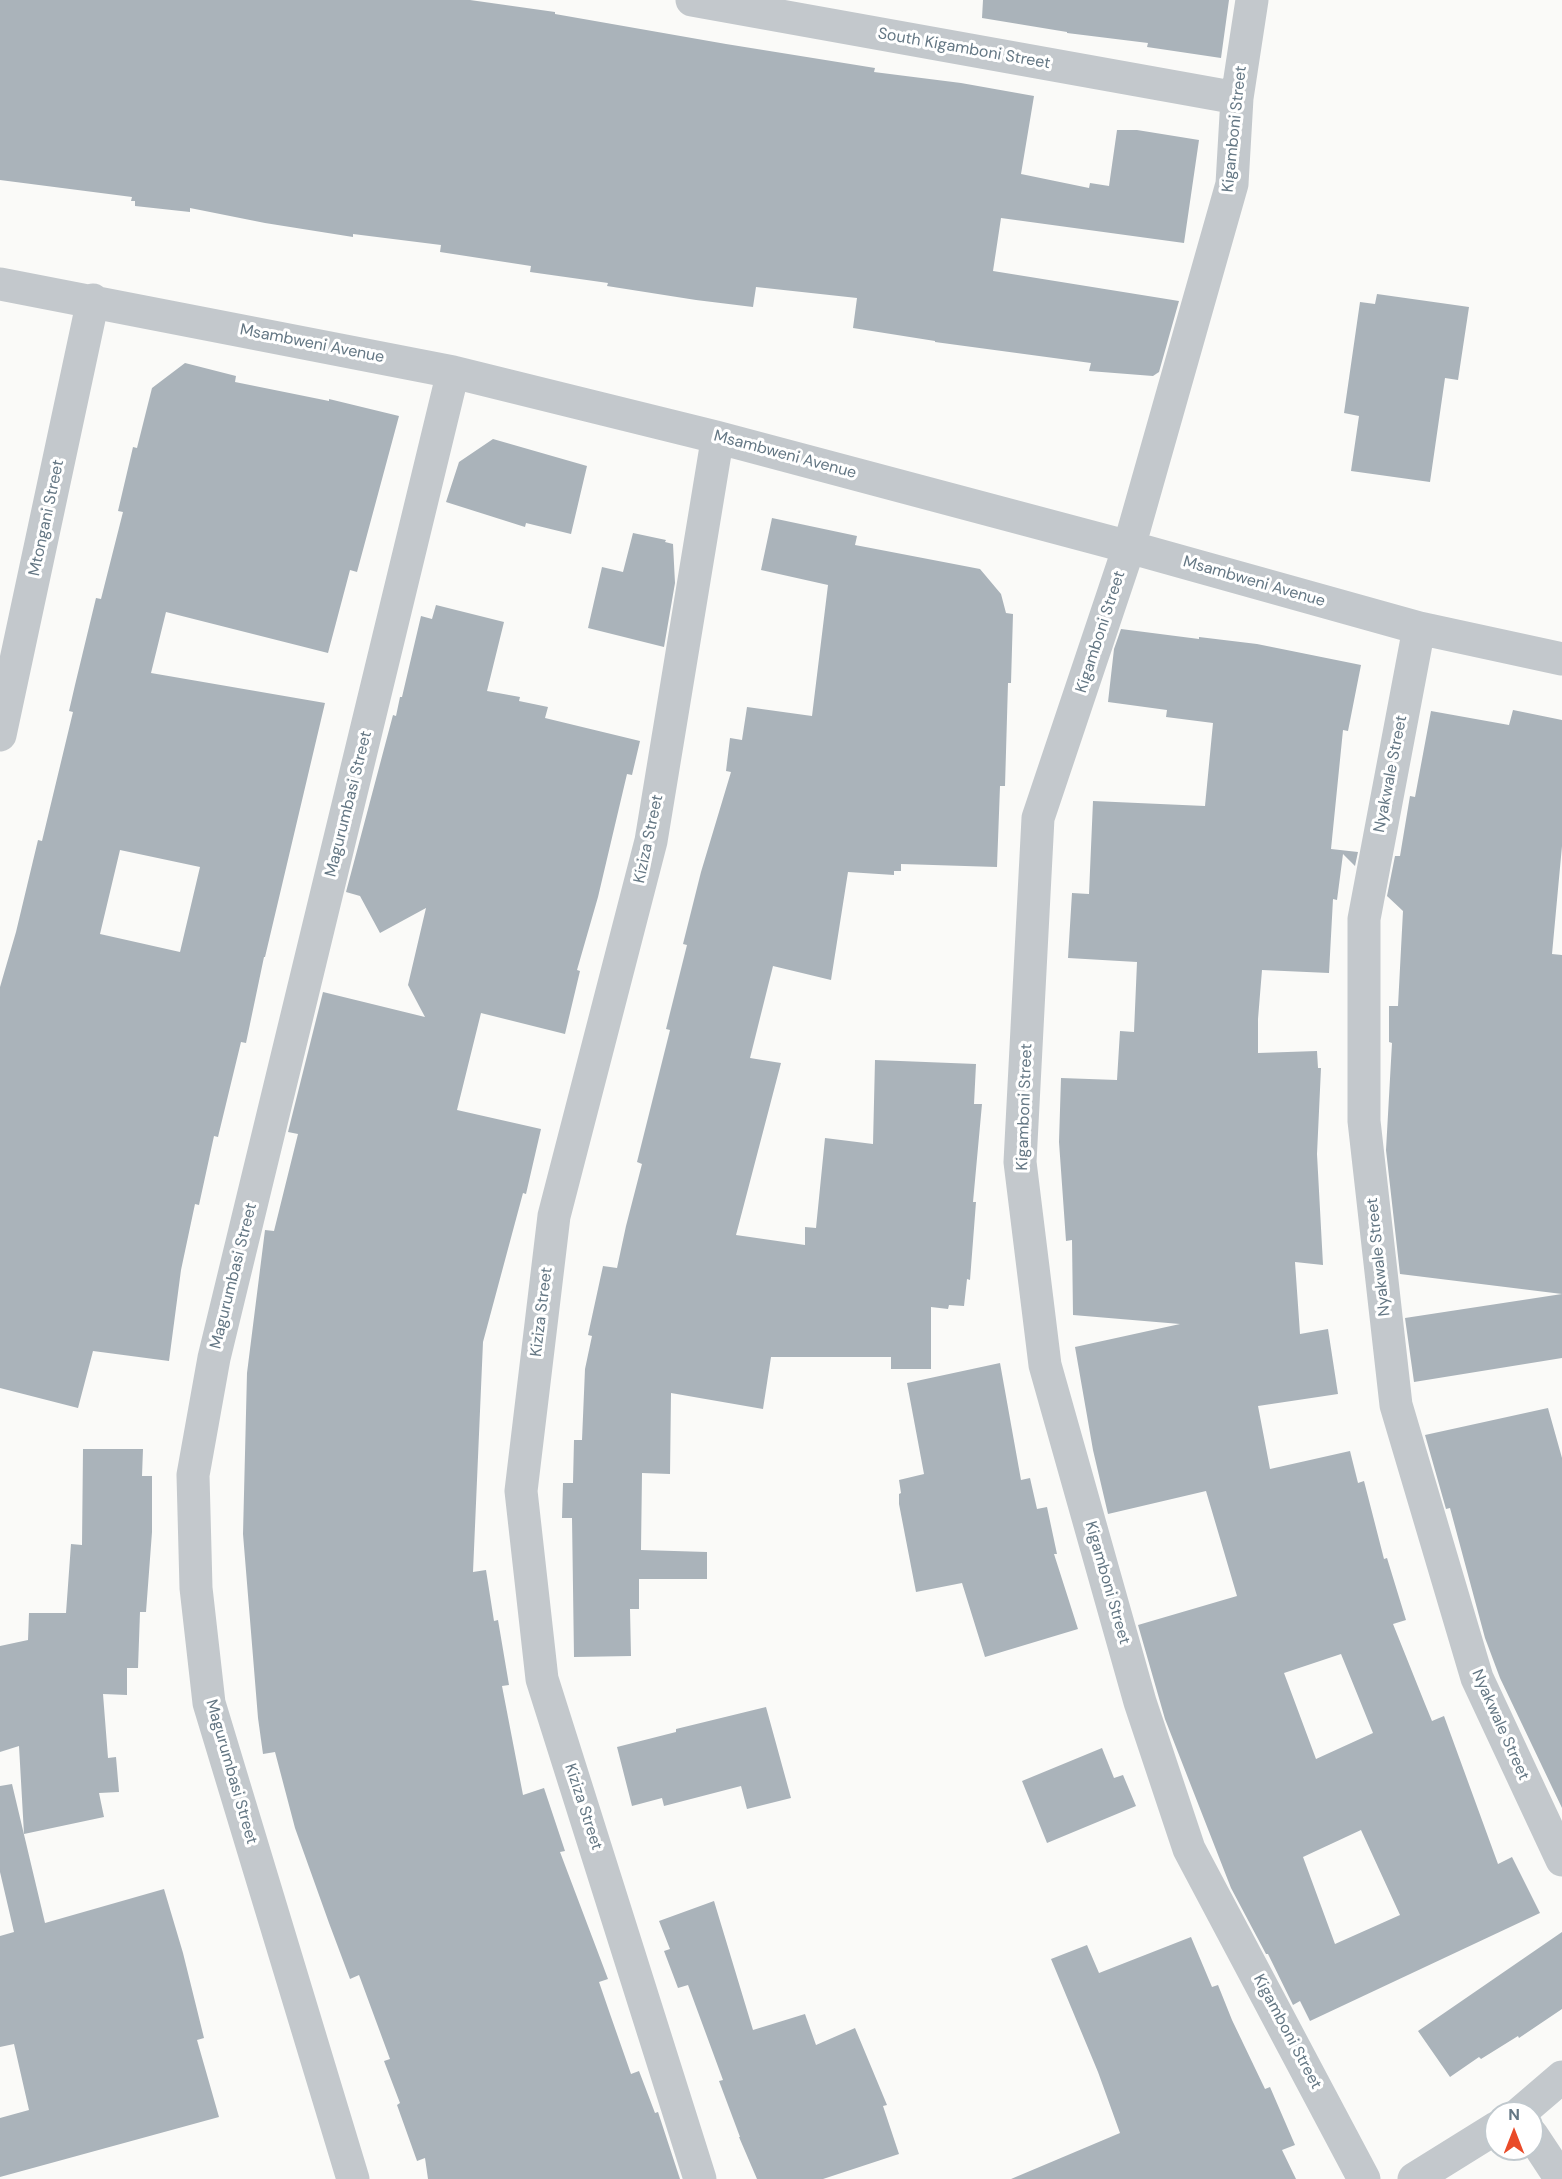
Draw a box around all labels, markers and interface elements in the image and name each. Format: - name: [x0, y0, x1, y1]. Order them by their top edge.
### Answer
- street label: South Kigamboni Street: [876, 24, 1052, 74]
- street label: Kigamboni Street: [1219, 65, 1251, 193]
- street label: Msambweni Avenue: [238, 321, 386, 367]
- street label: Msambweni Avenue: [712, 427, 858, 483]
- street label: Mtongani Street: [25, 458, 69, 578]
- street label: Msambweni Avenue: [1181, 553, 1327, 611]
- street label: Kigamboni Street: [1072, 569, 1130, 695]
- street label: Nyakwale Street: [1370, 714, 1412, 834]
- street label: Magurumbasi Street: [322, 729, 376, 879]
- street label: Kiziza Street: [630, 793, 668, 885]
- street label: Kigamboni Street: [1013, 1043, 1037, 1171]
- street label: Nyakwale Street: [1363, 1197, 1395, 1317]
- street label: Magurumbasi Street: [207, 1201, 261, 1351]
- street label: Kiziza Street: [527, 1266, 557, 1358]
- street label: Kigamboni Street: [1080, 1519, 1134, 1647]
- street label: Nyakwale Street: [1467, 1667, 1533, 1783]
- street label: Magurumbasi Street: [201, 1697, 261, 1847]
- street label: Kiziza Street: [560, 1761, 606, 1853]
- street label: Kigamboni Street: [1249, 1971, 1325, 2093]
- north arrow: [1484, 2101, 1544, 2161]
- text: N: [1508, 2104, 1520, 2125]

